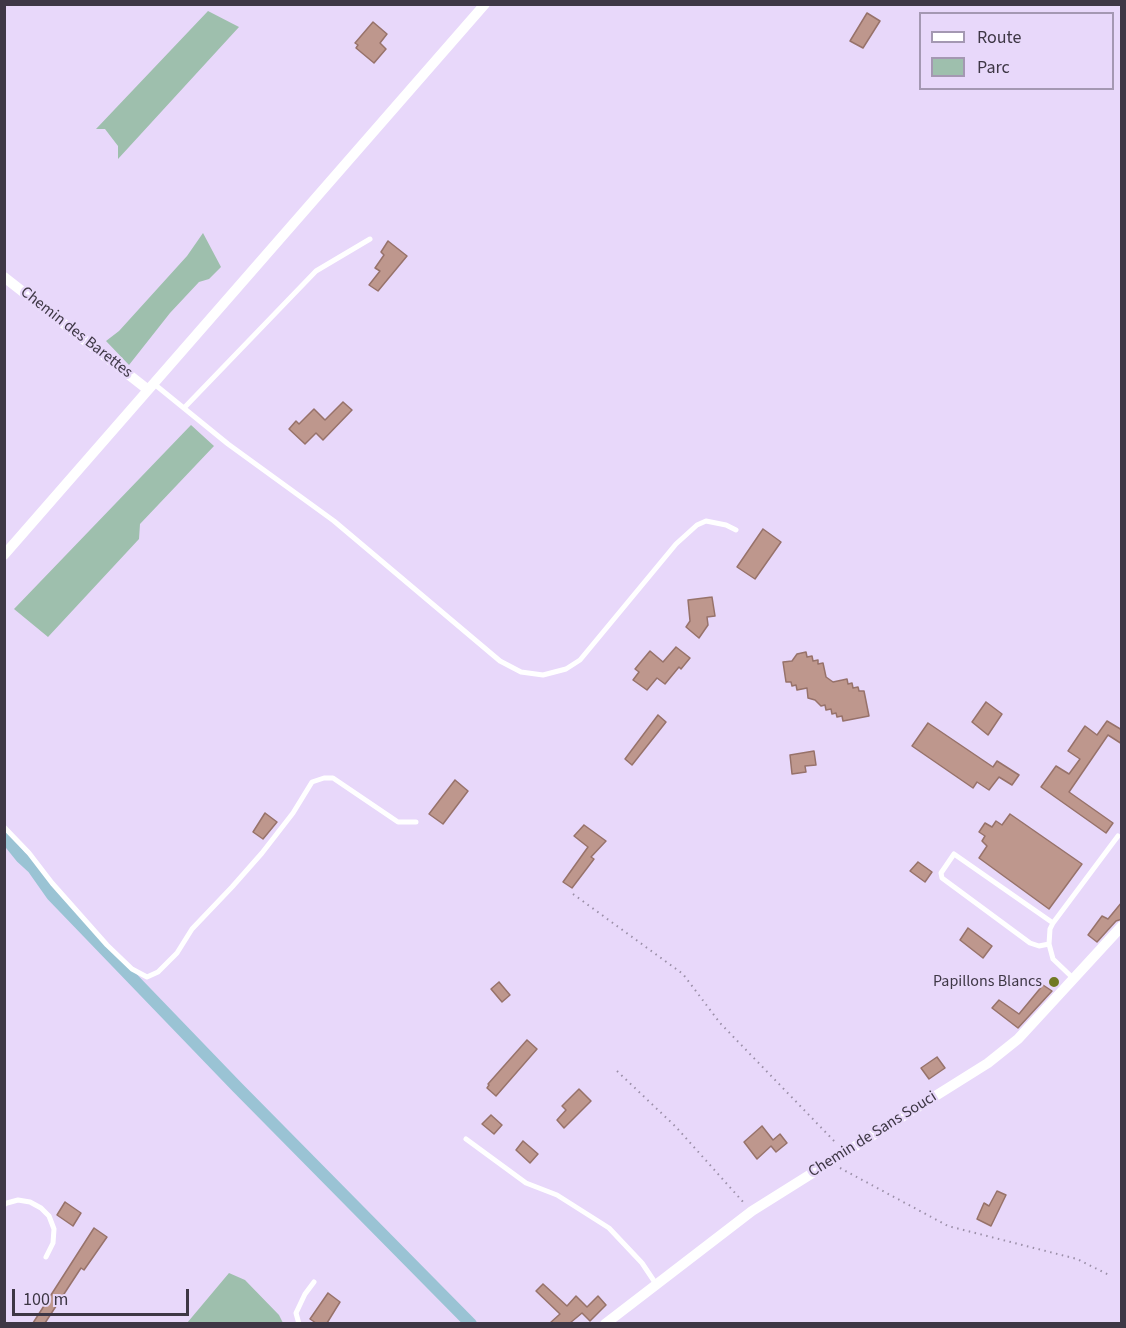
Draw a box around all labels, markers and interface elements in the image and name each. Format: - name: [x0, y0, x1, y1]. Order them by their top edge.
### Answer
- legend: [919, 12, 1114, 90]
- text: Route: [977, 25, 1021, 50]
- text: Parc: [977, 55, 1010, 80]
- street label: Chemin des Barettes: [16, 283, 136, 383]
- place label: Papillons Blancs: [933, 972, 1042, 992]
- marker: Papillons Blancs: [1047, 975, 1061, 989]
- street label: Chemin de Sans Souci: [805, 1088, 941, 1182]
- scale bar: [15, 1277, 192, 1315]
- text: 100 m: [23, 1287, 68, 1312]

